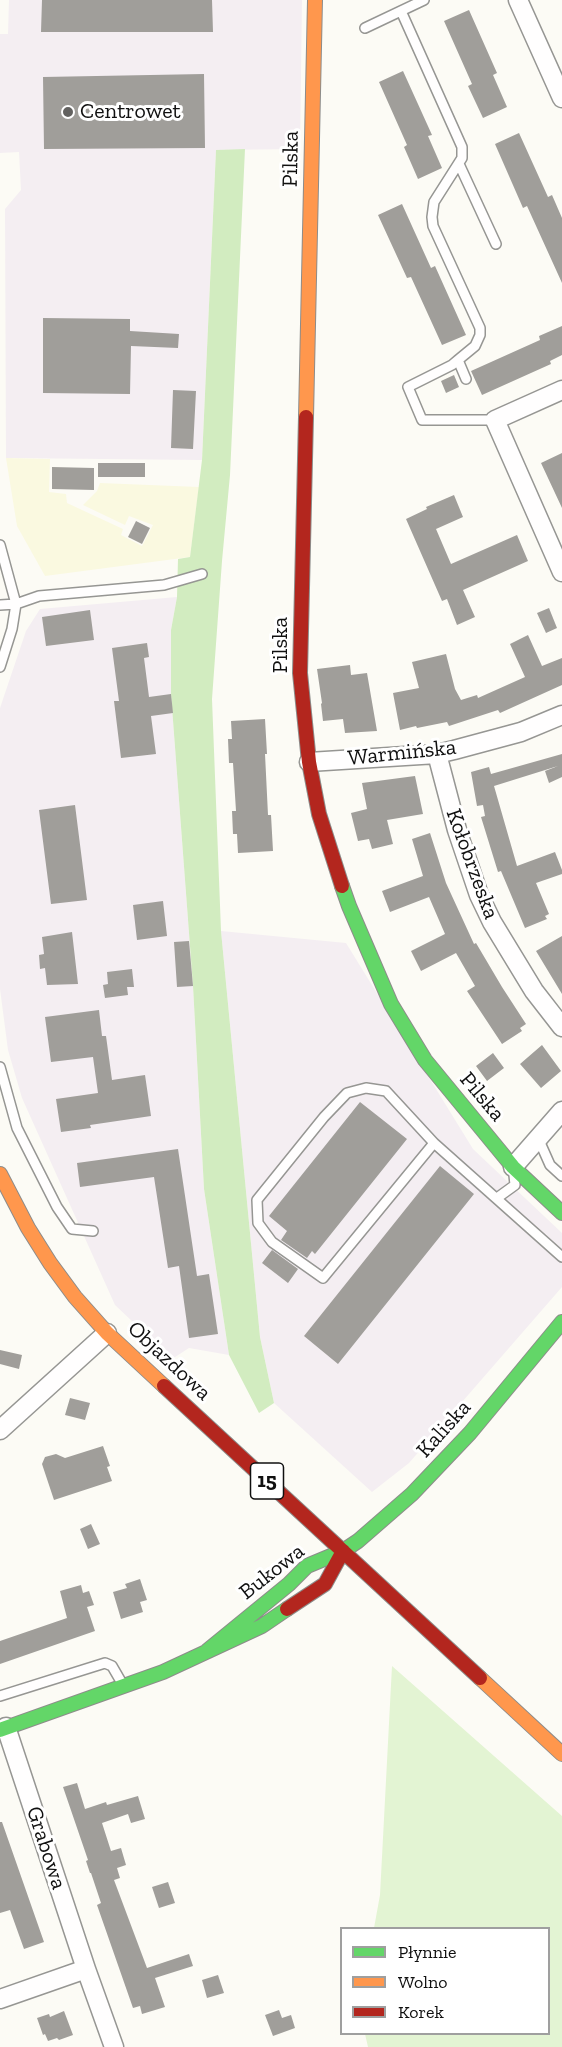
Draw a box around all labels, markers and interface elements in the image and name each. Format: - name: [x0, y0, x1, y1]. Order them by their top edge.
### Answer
- place label: Centrowet: [80, 99, 181, 125]
- marker: Centrowet: [61, 105, 75, 119]
- street label: Pilska: [277, 131, 305, 187]
- street label: Pilska: [268, 617, 294, 673]
- street label: Warmińska: [346, 734, 458, 772]
- street label: Kołobrzeska: [440, 805, 504, 923]
- street label: Pilska: [454, 1067, 510, 1127]
- street label: Objazdowa: [122, 1316, 216, 1406]
- street label: Kaliska: [411, 1395, 477, 1463]
- road number: 15: [250, 1463, 284, 1499]
- street label: Bukowa: [234, 1538, 310, 1606]
- street label: Grabowa: [20, 1803, 72, 1893]
- legend: [340, 1927, 550, 2035]
- text: Płynnie: [398, 1941, 456, 1963]
- text: Wolno: [398, 1971, 448, 1993]
- text: Korek: [398, 2001, 444, 2023]

